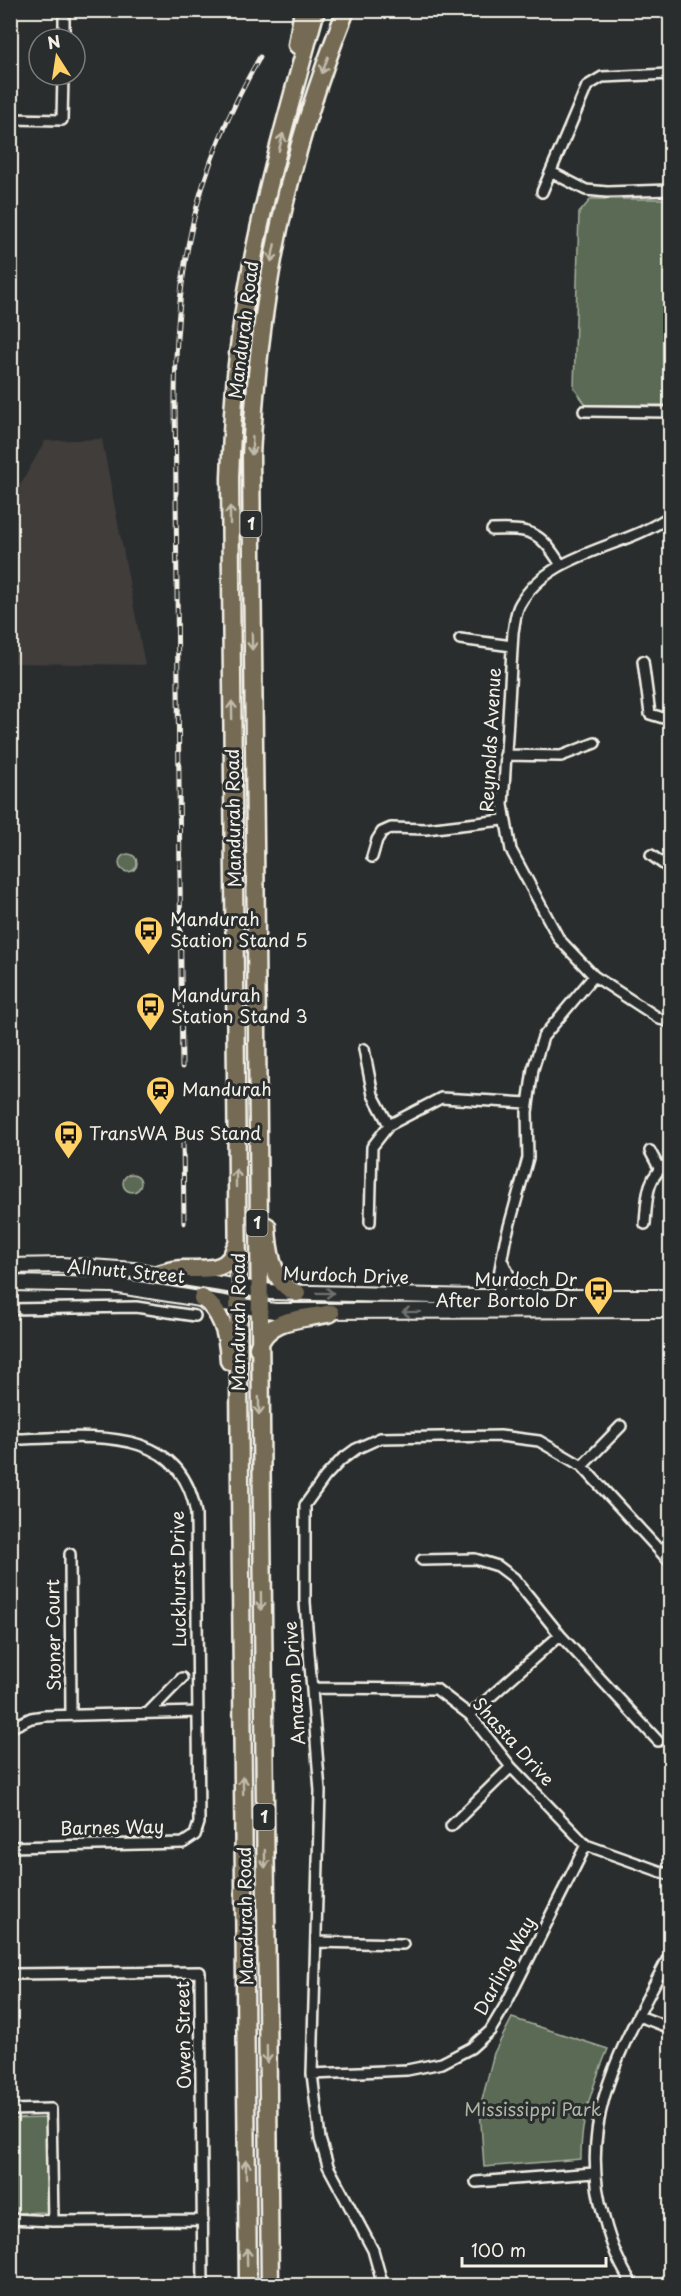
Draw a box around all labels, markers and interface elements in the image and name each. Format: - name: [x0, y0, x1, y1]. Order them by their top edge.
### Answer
- north arrow: [27, 27, 87, 87]
- text: N: [45, 28, 62, 54]
- one-way arrow: [318, 55, 329, 74]
- one-way arrow: [275, 133, 287, 152]
- one-way arrow: [267, 242, 278, 262]
- street label: Mandurah Road: [221, 259, 264, 400]
- one-way arrow: [246, 436, 257, 456]
- one-way arrow: [224, 506, 236, 526]
- road number: 1: [240, 511, 262, 537]
- one-way arrow: [246, 631, 258, 651]
- street label: Reynolds Avenue: [472, 667, 507, 813]
- one-way arrow: [226, 701, 237, 721]
- street label: Mandurah Road: [218, 748, 247, 888]
- place label: Mandurah Station Stand 5: [170, 905, 308, 953]
- bus stop icon: Mandurah Station Stand 5: [133, 914, 165, 956]
- place label: Mandurah Station Stand 3: [171, 981, 308, 1029]
- bus stop icon: Mandurah Station Stand 3: [134, 990, 166, 1032]
- station icon: Mandurah: [145, 1074, 177, 1116]
- place label: Mandurah: [182, 1075, 272, 1102]
- bus stop icon: TransWA Bus Stand: [52, 1118, 84, 1160]
- place label: TransWA Bus Stand: [89, 1119, 261, 1146]
- one-way arrow: [230, 1169, 242, 1189]
- road number: 1: [246, 1210, 268, 1236]
- street label: Allnutt Street: [66, 1252, 186, 1289]
- street label: Mandurah Road: [224, 1253, 251, 1391]
- street label: Murdoch Drive: [283, 1259, 409, 1290]
- place label: Murdoch Dr After Bortolo Dr: [436, 1265, 578, 1313]
- bus stop icon: Murdoch Dr After Bortolo Dr: [582, 1274, 614, 1316]
- one-way arrow: [314, 1287, 334, 1299]
- one-way arrow: [401, 1306, 421, 1317]
- one-way arrow: [253, 1396, 265, 1416]
- street label: Luckhurst Drive: [163, 1511, 192, 1647]
- street label: Stoner Court: [38, 1579, 67, 1691]
- one-way arrow: [256, 1591, 267, 1611]
- street label: Amazon Drive: [276, 1620, 311, 1746]
- street label: Shasta Drive: [467, 1691, 561, 1791]
- one-way arrow: [237, 1776, 249, 1796]
- road number: 1: [254, 1804, 274, 1830]
- street label: Barnes Way: [60, 1812, 164, 1841]
- street label: Mandurah Road: [230, 1846, 259, 1986]
- one-way arrow: [259, 1849, 271, 1869]
- street label: Darling Way: [466, 1911, 541, 2020]
- street label: Owen Street: [168, 1981, 197, 2089]
- one-way arrow: [261, 2044, 273, 2064]
- park label: Mississippi Park: [464, 2095, 602, 2122]
- one-way arrow: [240, 2160, 252, 2180]
- scale bar: [462, 2230, 606, 2268]
- text: 100 m: [471, 2236, 526, 2263]
- one-way arrow: [241, 2247, 253, 2267]

